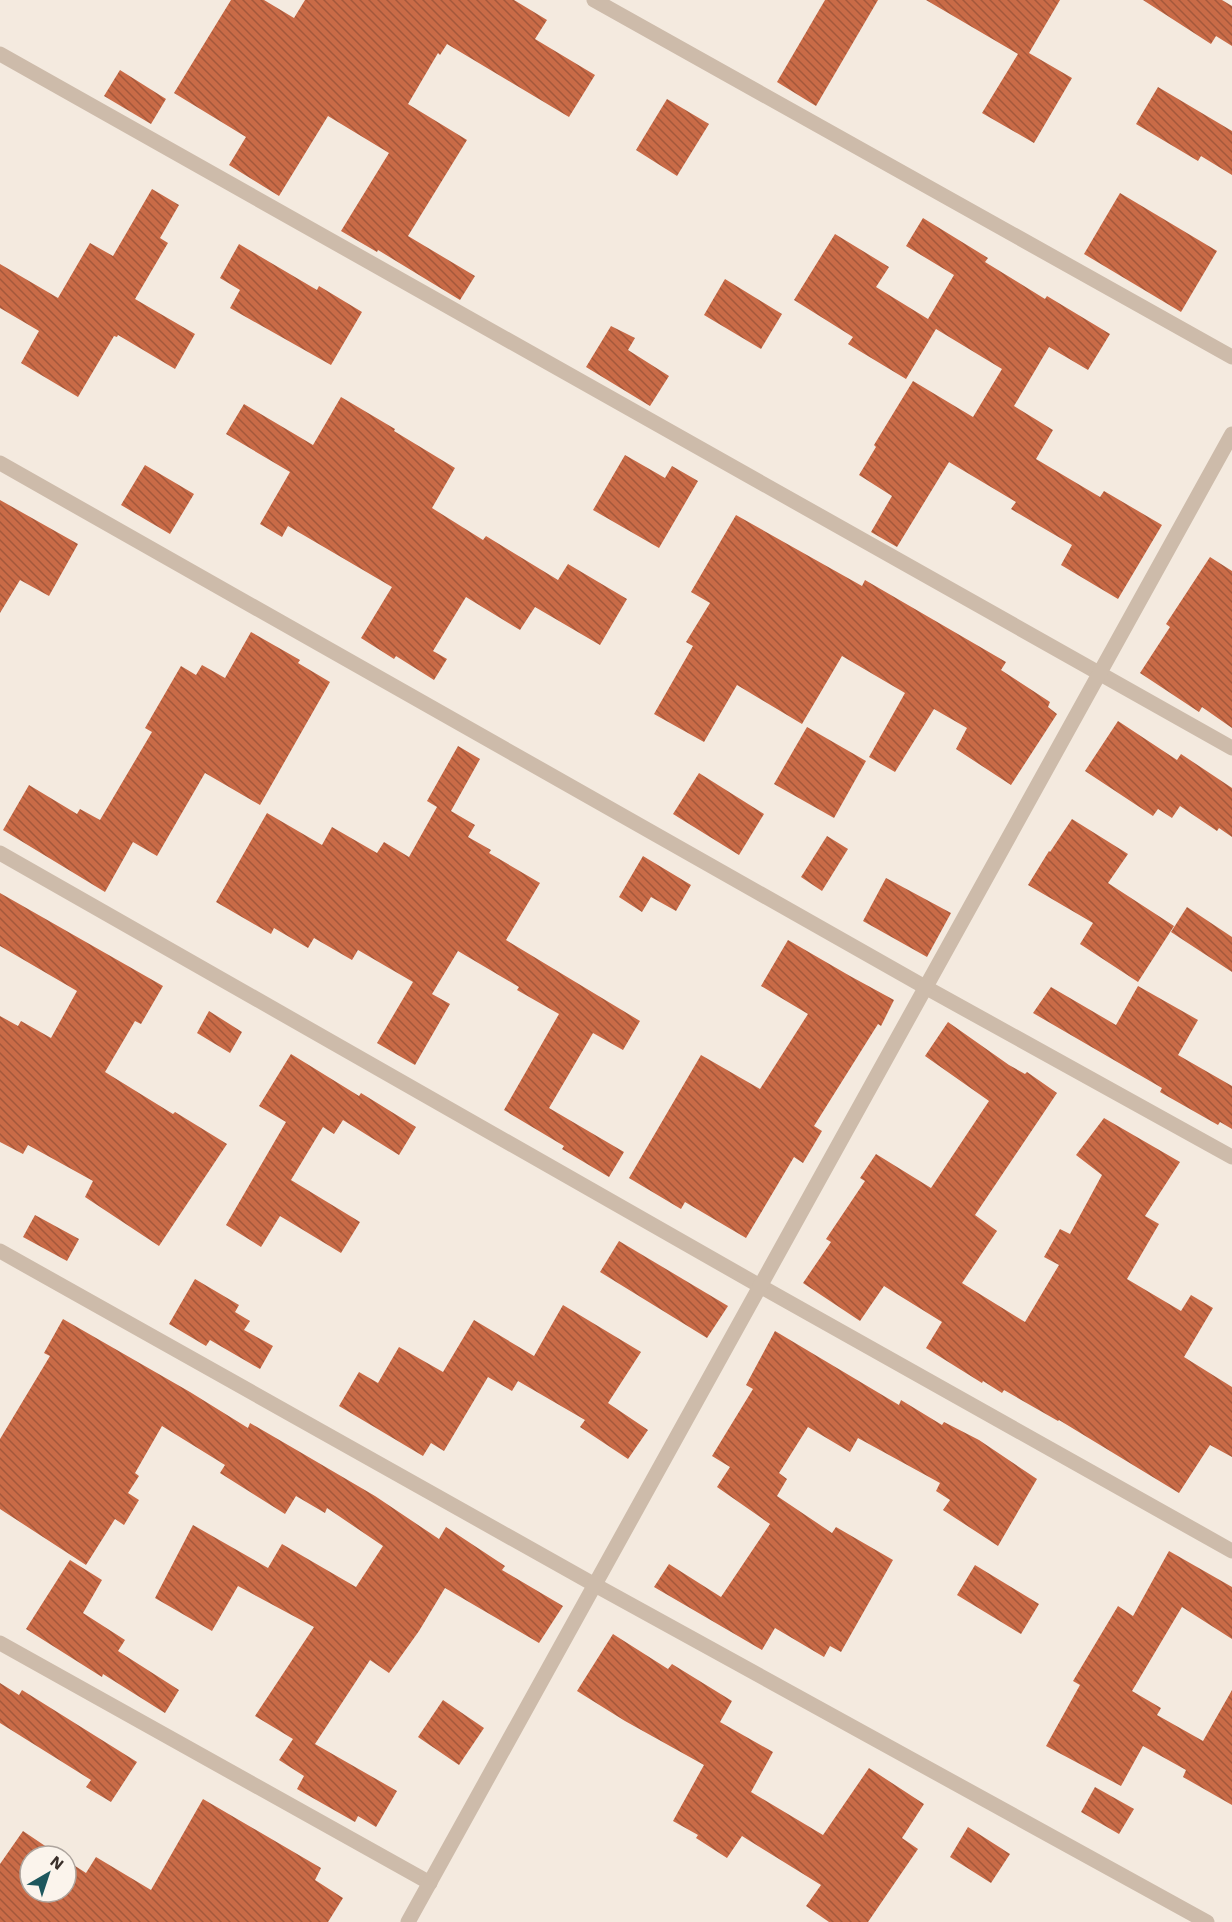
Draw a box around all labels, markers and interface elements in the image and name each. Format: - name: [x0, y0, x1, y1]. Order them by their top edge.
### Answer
- north arrow: [18, 1844, 78, 1904]
- text: N: [47, 1852, 68, 1874]

